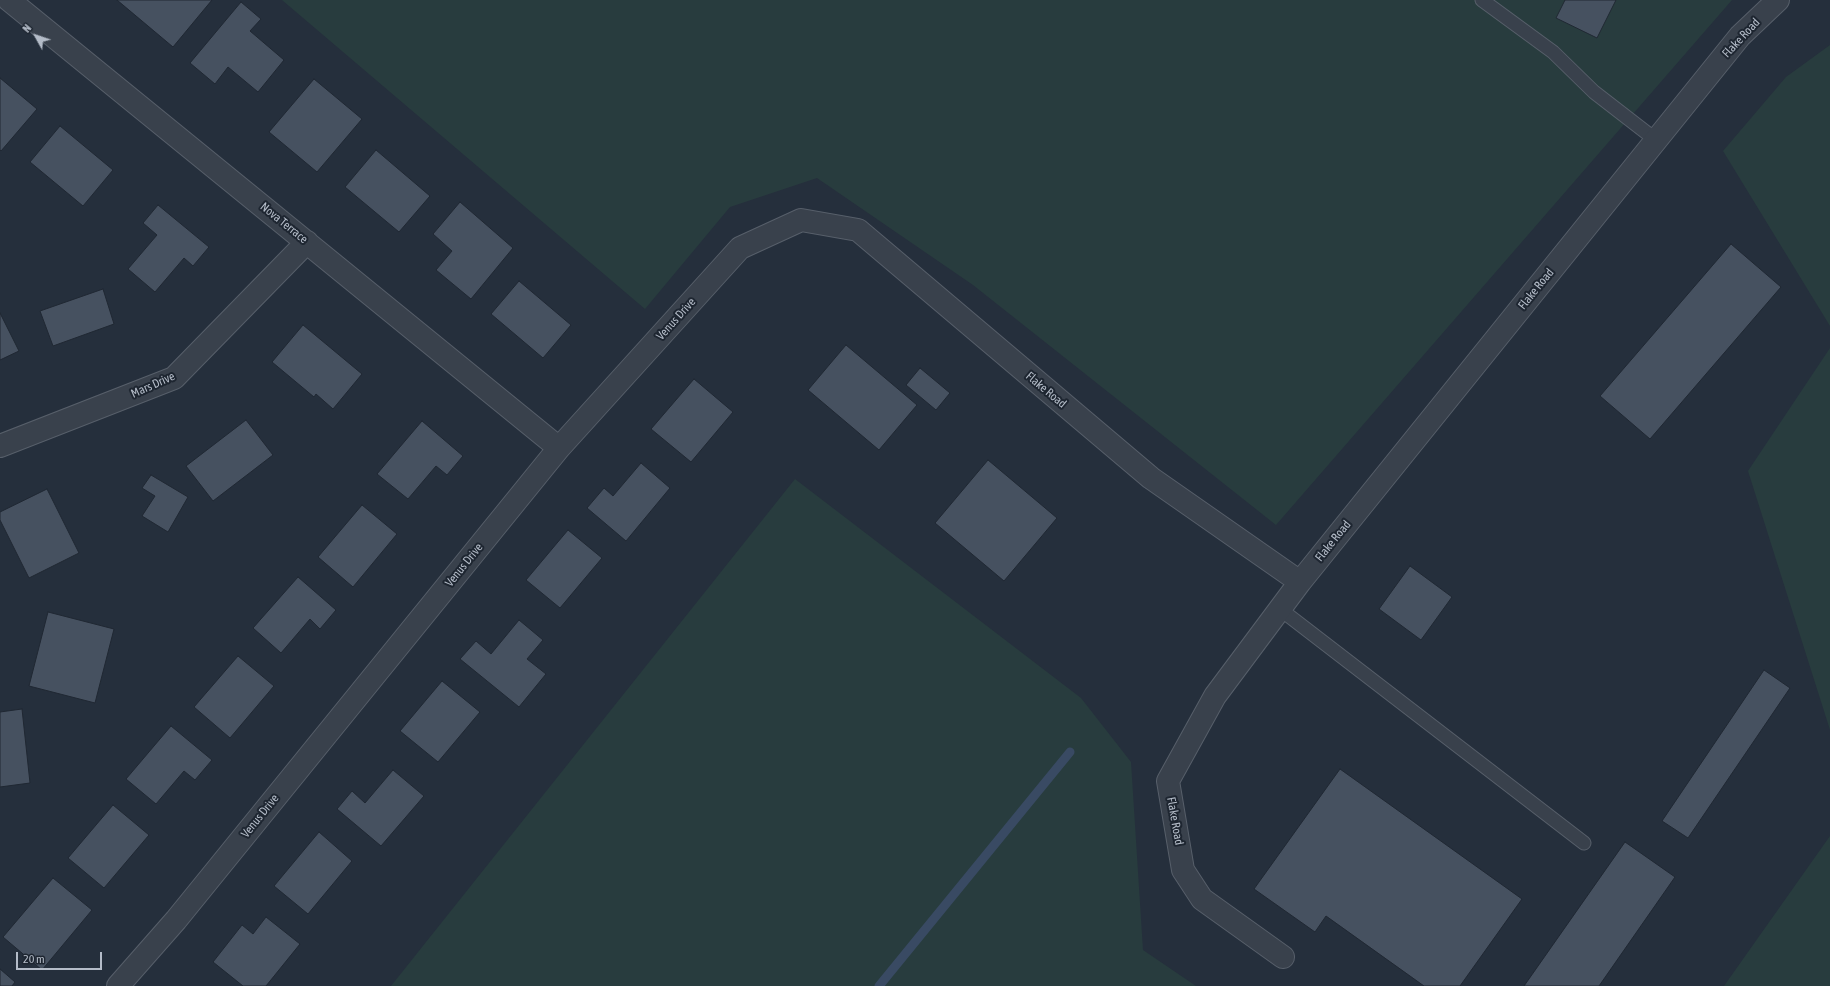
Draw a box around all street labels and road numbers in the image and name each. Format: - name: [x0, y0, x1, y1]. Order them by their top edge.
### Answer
- street label: Flake Road: [1719, 15, 1763, 61]
- street label: Nova Terrace: [257, 199, 311, 247]
- street label: Flake Road: [1515, 266, 1557, 312]
- street label: Venus Drive: [653, 295, 699, 343]
- street label: Mars Drive: [129, 369, 177, 401]
- street label: Flake Road: [1023, 369, 1069, 411]
- street label: Flake Road: [1312, 518, 1354, 564]
- street label: Venus Drive: [442, 540, 486, 590]
- street label: Venus Drive: [238, 791, 282, 841]
- street label: Flake Road: [1164, 796, 1186, 846]

